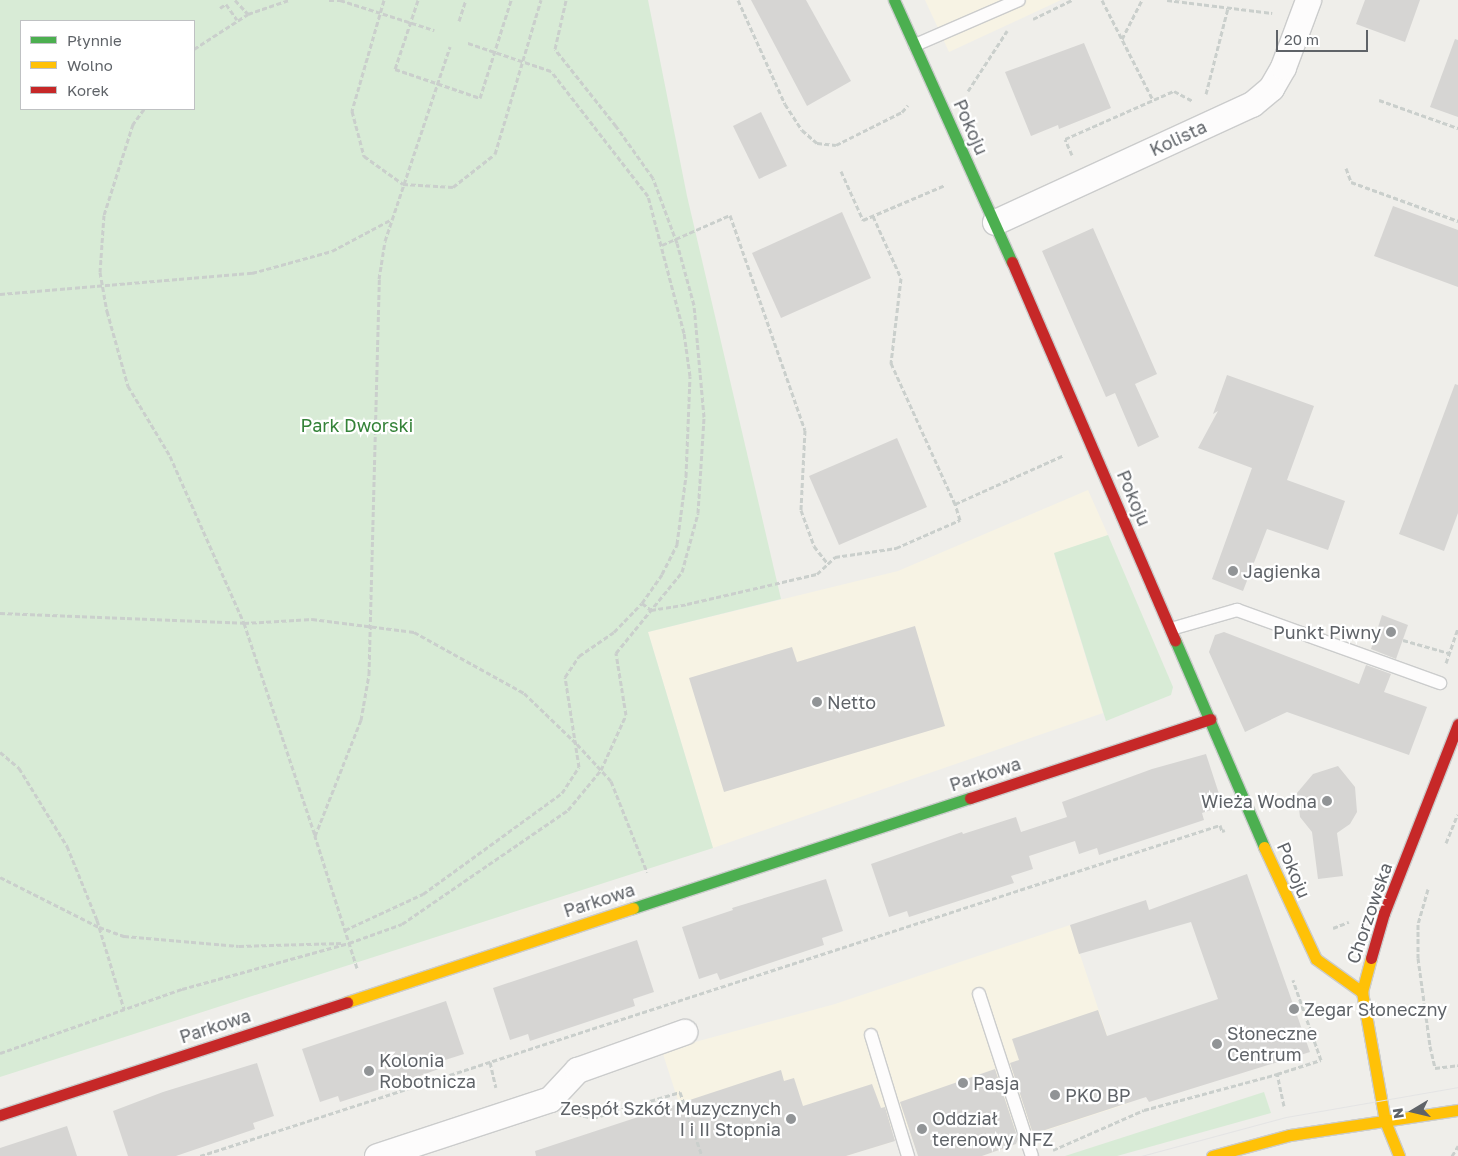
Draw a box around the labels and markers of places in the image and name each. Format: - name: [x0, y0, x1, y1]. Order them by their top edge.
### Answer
- place label: Jagienka: [1243, 560, 1321, 582]
- marker: Jagienka: [1227, 565, 1239, 577]
- place label: Punkt Piwny: [1273, 621, 1381, 643]
- marker: Punkt Piwny: [1385, 626, 1397, 638]
- place label: Netto: [827, 691, 876, 713]
- marker: Netto: [811, 696, 823, 708]
- place label: Wieża Wodna: [1201, 790, 1317, 812]
- marker: Wieża Wodna: [1321, 795, 1333, 807]
- place label: Zegar Słoneczny: [1304, 998, 1447, 1020]
- marker: Zegar Słoneczny: [1288, 1003, 1300, 1015]
- place label: Słoneczne Centrum: [1227, 1023, 1317, 1066]
- marker: Słoneczne Centrum: [1211, 1038, 1223, 1050]
- place label: Kolonia Robotnicza: [379, 1050, 476, 1092]
- marker: Kolonia Robotnicza: [363, 1065, 375, 1077]
- place label: Pasja: [973, 1072, 1019, 1094]
- marker: Pasja: [957, 1077, 969, 1089]
- place label: PKO BP: [1065, 1084, 1131, 1106]
- marker: PKO BP: [1049, 1089, 1061, 1101]
- place label: Zespół Szkół Muzycznych I i II Stopnia: [560, 1098, 781, 1140]
- place label: Oddział terenowy NFZ: [932, 1108, 1053, 1150]
- marker: Zespół Szkół Muzycznych I i II Stopnia: [785, 1113, 797, 1125]
- marker: Oddział terenowy NFZ: [916, 1123, 928, 1135]

